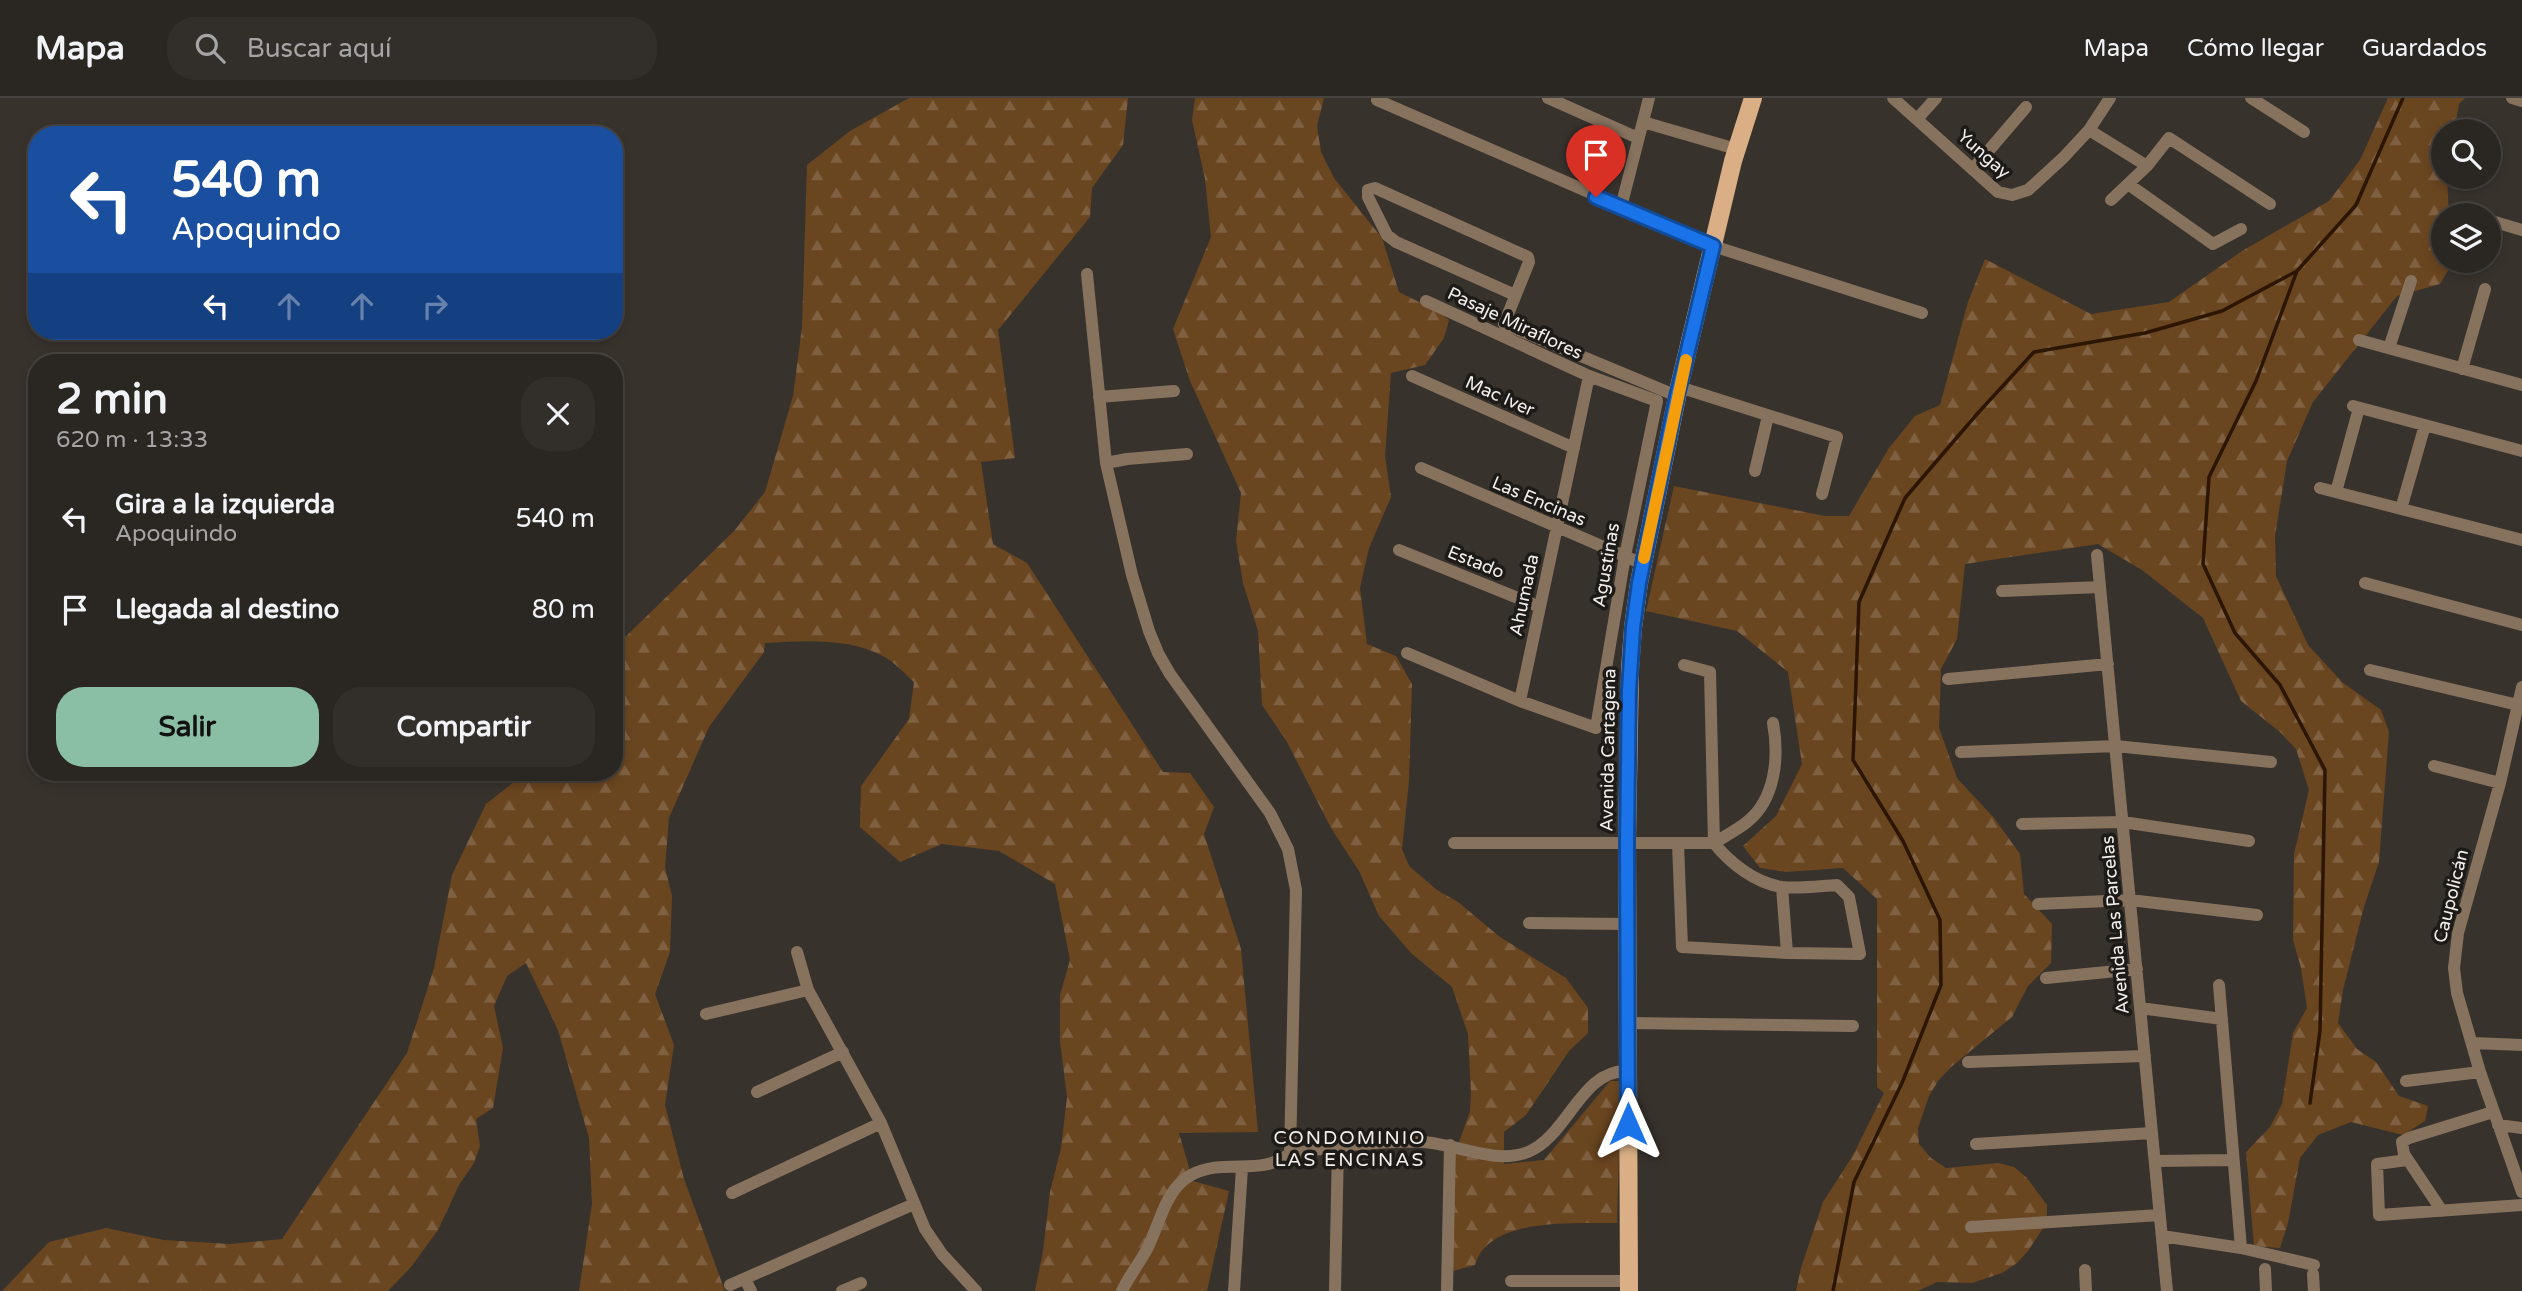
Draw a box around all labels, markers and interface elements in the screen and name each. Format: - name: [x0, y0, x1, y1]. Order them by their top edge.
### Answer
- search box: [167, 17, 657, 80]
- text: Mapa: [35, 29, 125, 68]
- icon: search: [191, 29, 229, 67]
- text: Buscar aquí: [247, 33, 391, 64]
- text: Mapa: [2084, 34, 2149, 63]
- text: Cómo llegar: [2187, 34, 2324, 63]
- text: Guardados: [2362, 34, 2487, 63]
- map controls: [2431, 119, 2501, 273]
- button: search: [2431, 119, 2501, 189]
- pin: [1566, 125, 1626, 197]
- street label: Yungay: [1953, 125, 2015, 183]
- icon: arrive: [1577, 136, 1615, 174]
- text: 540 m: [171, 151, 321, 210]
- icon: left: [56, 154, 147, 245]
- button: layers: [2431, 203, 2501, 273]
- text: Apoquindo: [171, 211, 341, 249]
- street label: Pasaje Miraflores: [1444, 282, 1586, 364]
- icon: left: [197, 287, 235, 325]
- icon: ahead: [270, 287, 308, 325]
- icon: ahead: [343, 287, 381, 325]
- icon: right: [416, 287, 454, 325]
- street label: Mac Iver: [1462, 371, 1538, 421]
- text: 2 min: [56, 374, 168, 425]
- button: close: [521, 377, 595, 451]
- text: 620 m · 13:33: [56, 426, 208, 454]
- street label: Las Encinas: [1489, 471, 1589, 531]
- text: Gira a la izquierda: [115, 489, 335, 520]
- icon: left: [56, 500, 94, 538]
- text: 540 m: [515, 503, 595, 534]
- text: Apoquindo: [115, 520, 237, 548]
- street label: Agustinas: [1588, 521, 1624, 609]
- street label: Estado: [1444, 541, 1508, 583]
- street label: Ahumada: [1505, 552, 1543, 638]
- icon: arrive: [56, 591, 94, 629]
- text: Llegada al destino: [115, 594, 339, 625]
- text: 80 m: [532, 594, 595, 625]
- street label: Avenida Cartagena: [1596, 668, 1620, 832]
- button: Salir: [56, 687, 319, 767]
- button: Compartir: [333, 687, 595, 767]
- street label: Avenida Las Parcelas: [2096, 835, 2134, 1015]
- street label: Caupolicán: [2429, 847, 2473, 945]
- position arrow: [1591, 1087, 1665, 1161]
- district label: CONDOMINIO LAS ENCINAS: [1273, 1127, 1427, 1171]

